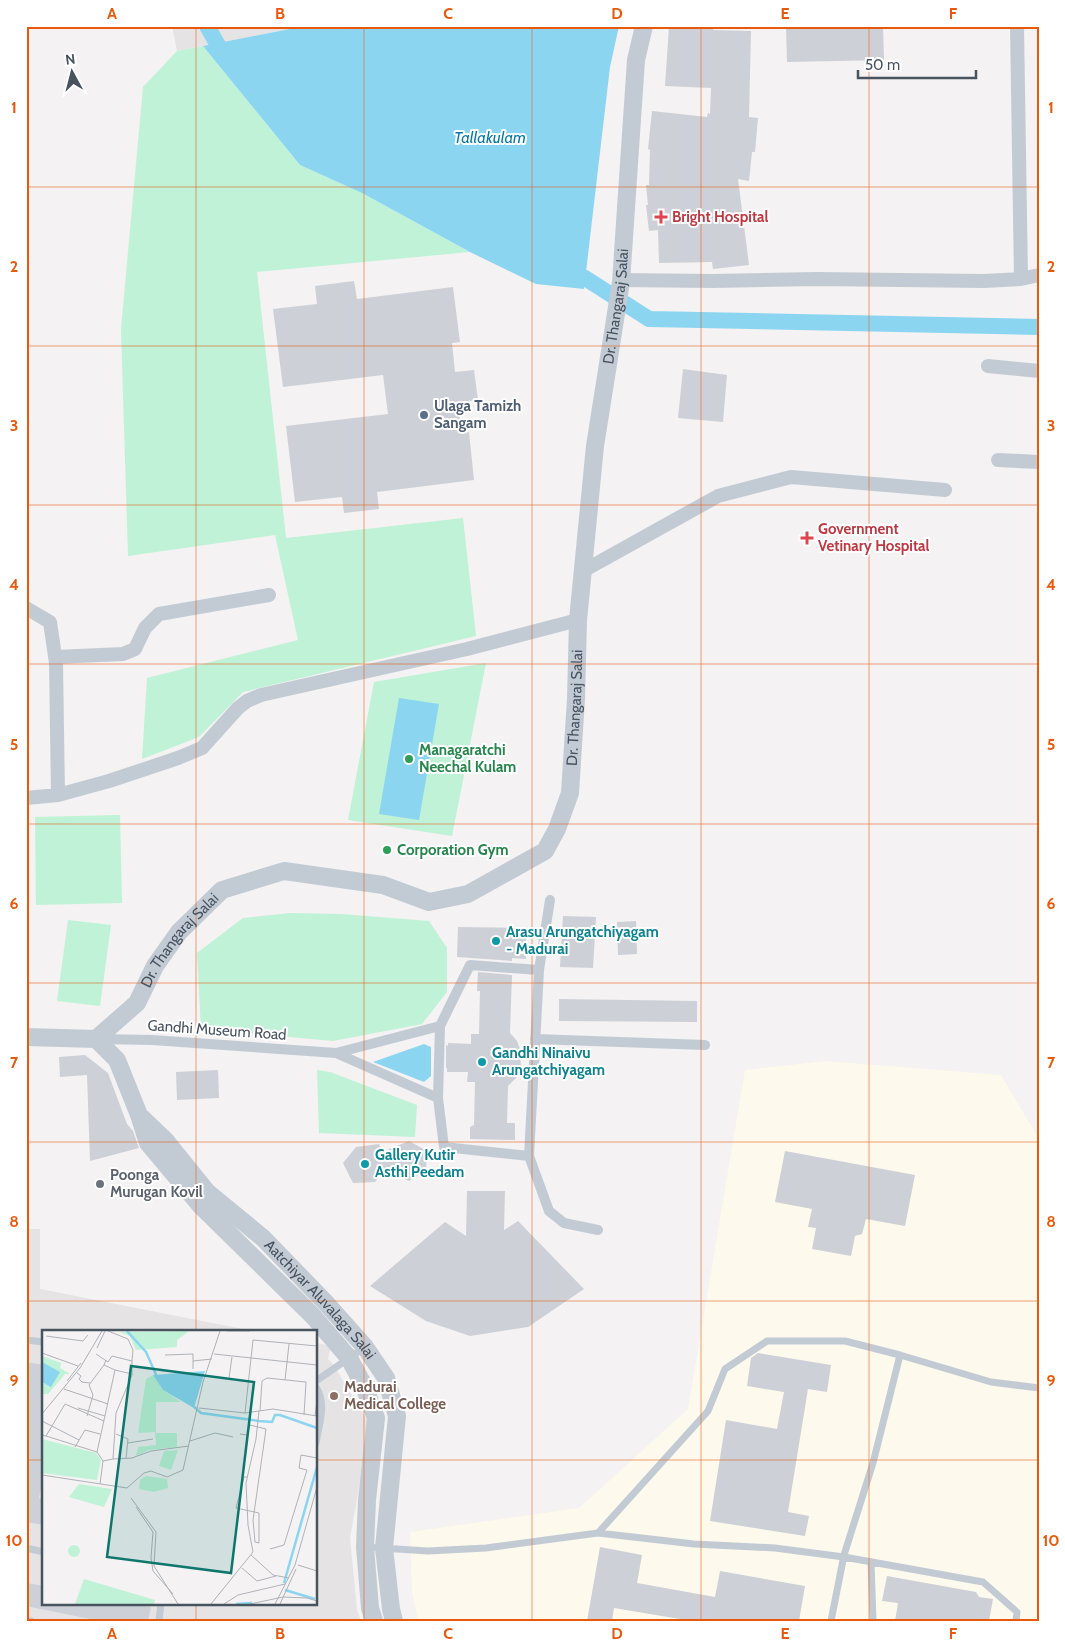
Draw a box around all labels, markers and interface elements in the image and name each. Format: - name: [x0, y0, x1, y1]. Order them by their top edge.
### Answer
- text: A: [107, 4, 117, 23]
- text: B: [275, 4, 285, 23]
- text: C: [443, 4, 453, 23]
- text: D: [611, 4, 623, 23]
- text: E: [780, 4, 790, 23]
- text: F: [949, 4, 958, 23]
- north arrow: [48, 48, 98, 98]
- scale bar: [858, 48, 975, 80]
- text: N: [64, 50, 76, 69]
- text: 50 m: [865, 56, 900, 74]
- text: 1: [11, 98, 17, 117]
- text: 1: [1048, 98, 1054, 117]
- water label: Tallakulam: [454, 128, 526, 147]
- place label: Bright Hospital: [672, 208, 769, 226]
- marker: Bright Hospital: [654, 210, 668, 224]
- street label: Dr. Thangaraj Salai: [599, 248, 632, 365]
- text: 2: [10, 257, 18, 276]
- text: 2: [1047, 257, 1055, 276]
- place label: Ulaga Tamizh Sangam: [434, 397, 521, 432]
- marker: Ulaga Tamizh Sangam: [418, 409, 430, 421]
- text: 3: [10, 416, 18, 435]
- text: 3: [1047, 416, 1055, 435]
- place label: Government Vetinary Hospital: [818, 520, 930, 555]
- marker: Government Vetinary Hospital: [800, 531, 814, 545]
- text: 4: [9, 575, 19, 594]
- text: 4: [1046, 575, 1056, 594]
- street label: Dr. Thangaraj Salai: [563, 649, 586, 766]
- text: 5: [10, 735, 18, 754]
- text: 5: [1047, 735, 1055, 754]
- place label: Managaratchi Neechal Kulam: [419, 741, 516, 776]
- marker: Managaratchi Neechal Kulam: [403, 753, 415, 765]
- place label: Corporation Gym: [397, 841, 509, 859]
- marker: Corporation Gym: [381, 844, 393, 856]
- street label: Dr. Thangaraj Salai: [137, 889, 222, 990]
- text: 6: [10, 894, 19, 913]
- text: 6: [1047, 894, 1056, 913]
- place label: Arasu Arungatchiyagam - Madurai: [506, 923, 659, 958]
- marker: Arasu Arungatchiyagam - Madurai: [490, 935, 502, 947]
- street label: Gandhi Museum Road: [147, 1016, 287, 1044]
- place label: Gandhi Ninaivu Arungatchiyagam: [492, 1044, 605, 1079]
- text: 7: [10, 1053, 19, 1072]
- text: 7: [1047, 1053, 1056, 1072]
- marker: Gandhi Ninaivu Arungatchiyagam: [476, 1056, 488, 1068]
- place label: Gallery Kutir Asthi Peedam: [375, 1146, 464, 1181]
- marker: Gallery Kutir Asthi Peedam: [359, 1158, 371, 1170]
- place label: Poonga Murugan Kovil: [110, 1166, 203, 1201]
- marker: Poonga Murugan Kovil: [94, 1178, 106, 1190]
- text: 8: [9, 1212, 19, 1231]
- text: 8: [1046, 1212, 1056, 1231]
- street label: Aatchiyar Aluvalaga Salai: [261, 1236, 380, 1362]
- inset map: [42, 1330, 318, 1604]
- text: 9: [10, 1371, 19, 1390]
- text: 9: [1047, 1371, 1056, 1390]
- place label: Madurai Medical College: [344, 1378, 446, 1413]
- marker: Madurai Medical College: [328, 1390, 340, 1402]
- text: 10: [5, 1531, 23, 1550]
- text: 10: [1042, 1531, 1060, 1550]
- text: A: [107, 1624, 117, 1643]
- text: B: [275, 1624, 285, 1643]
- text: C: [443, 1624, 453, 1643]
- text: D: [611, 1624, 623, 1643]
- text: E: [780, 1624, 790, 1643]
- text: F: [949, 1624, 958, 1643]

